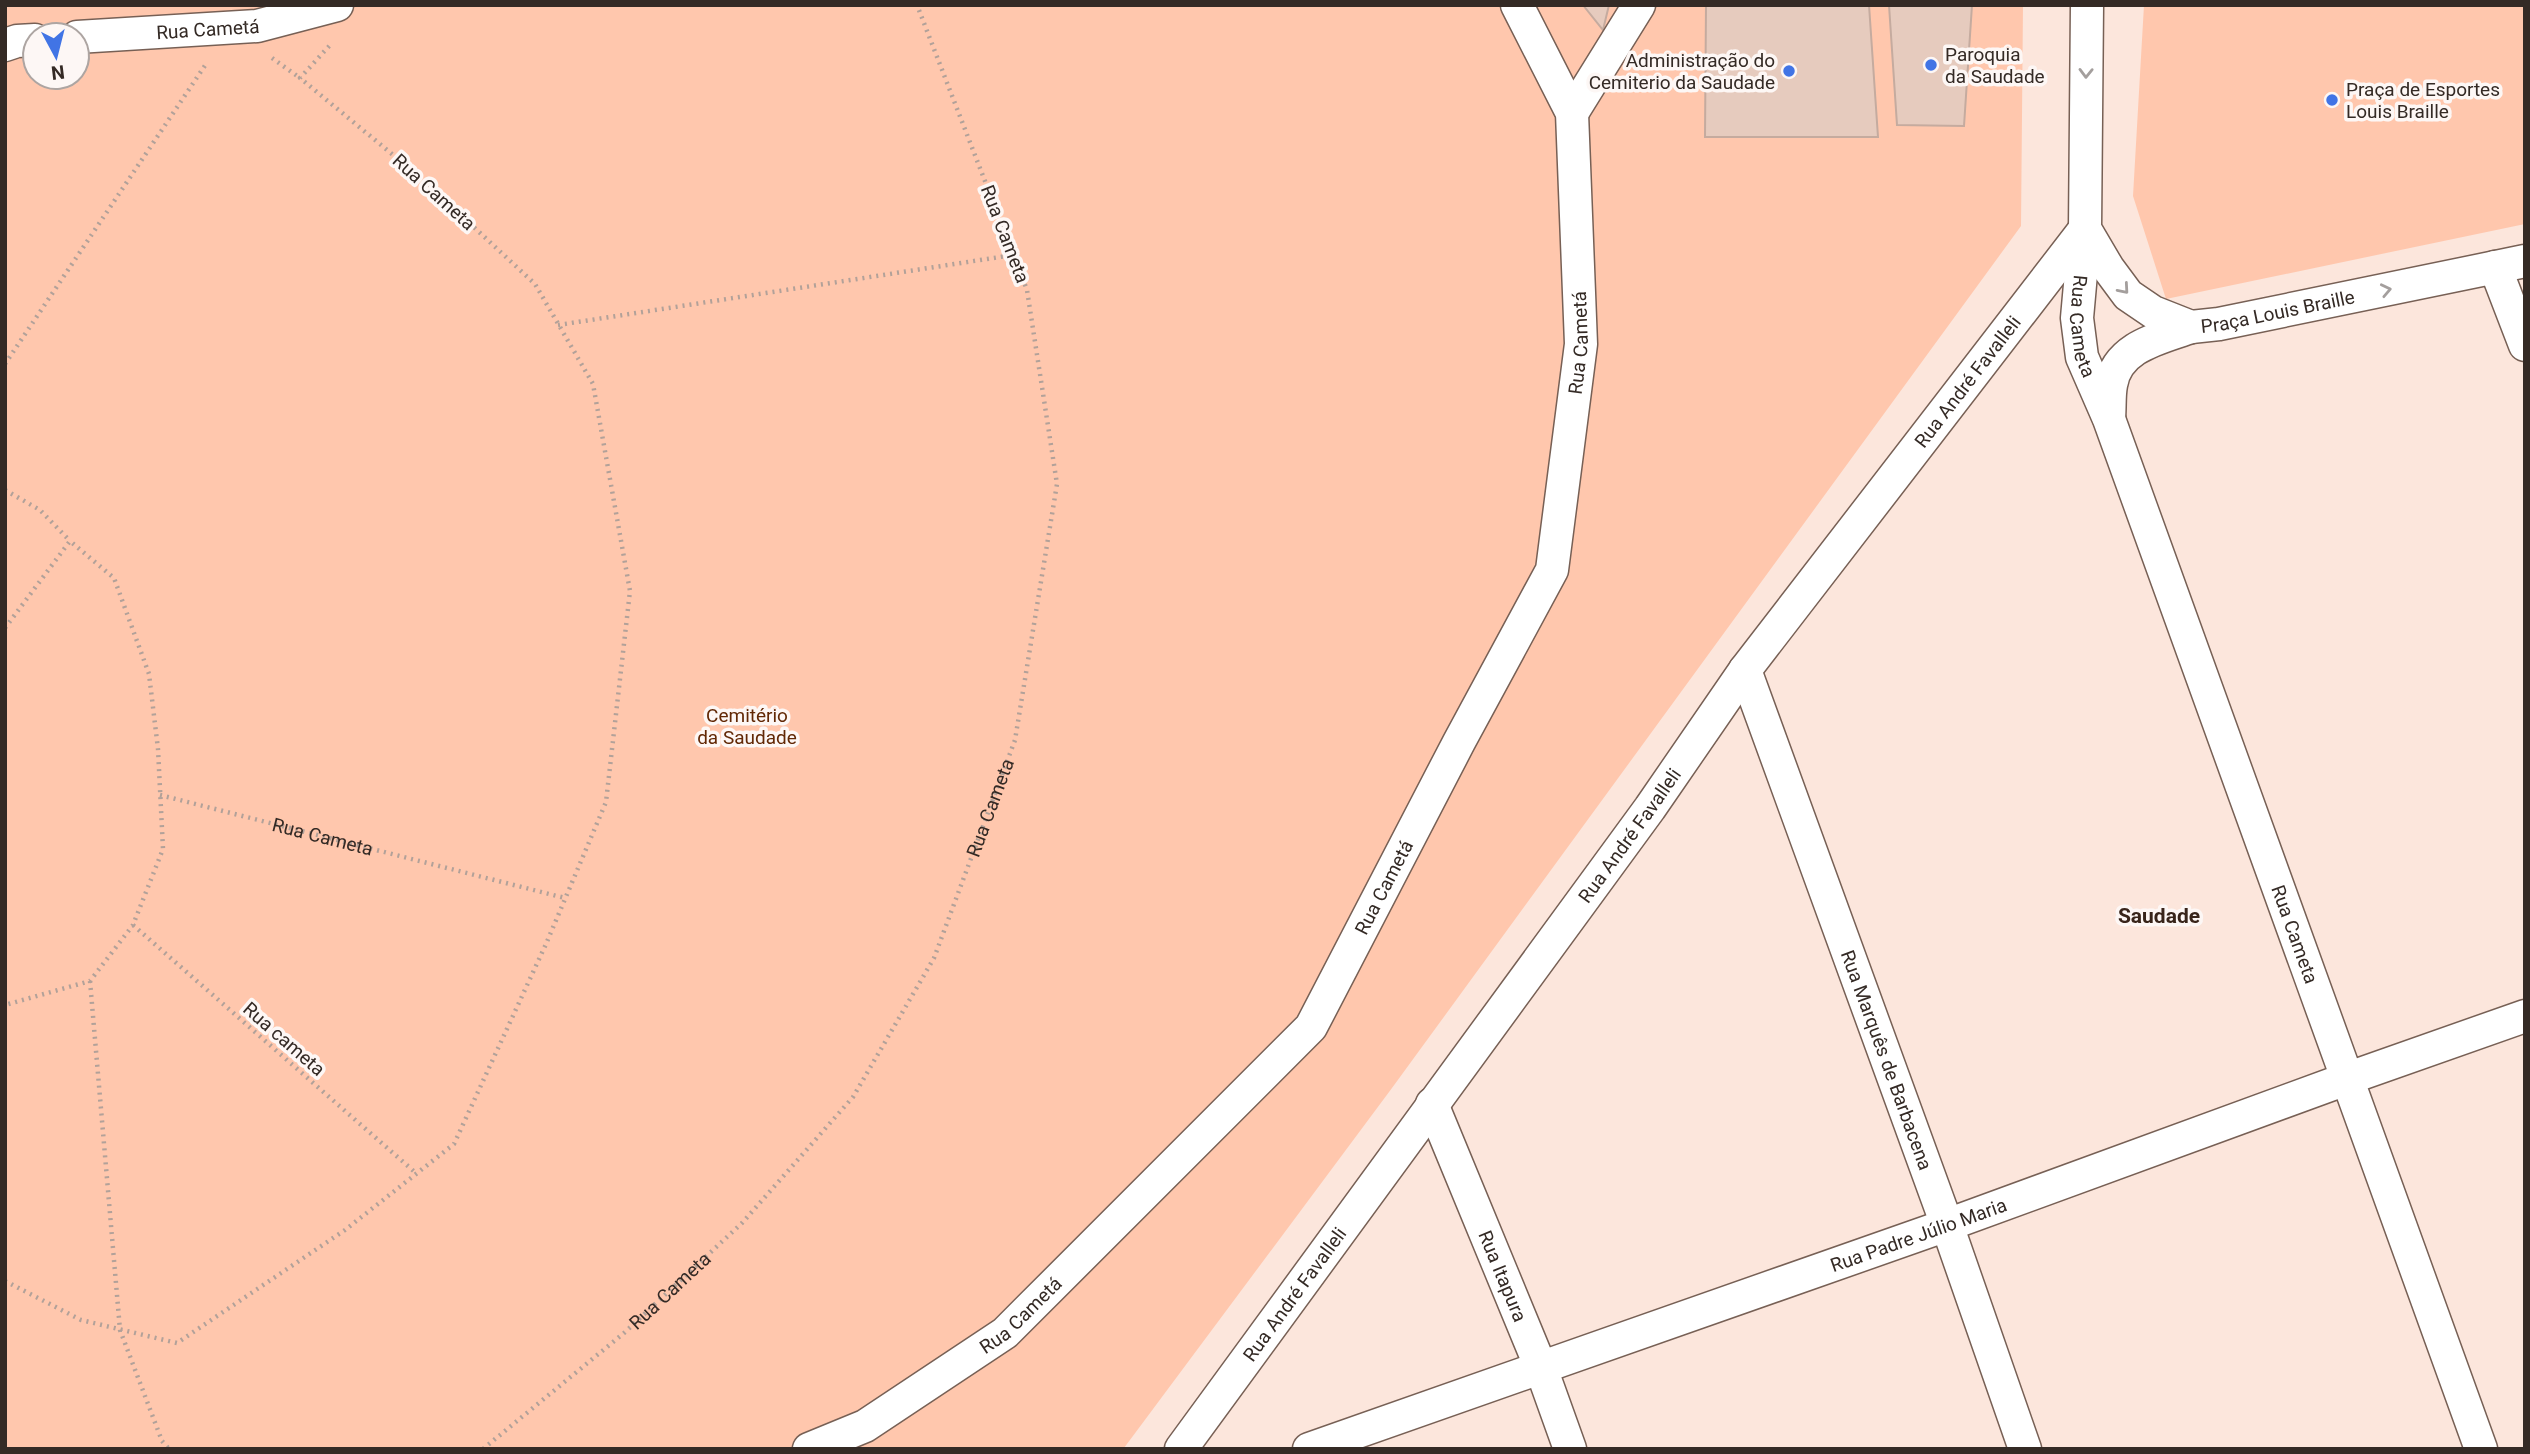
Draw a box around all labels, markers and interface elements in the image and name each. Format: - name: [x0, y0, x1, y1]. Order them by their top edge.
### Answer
- street label: Rua Cametá: [156, 14, 260, 44]
- north arrow: [21, 21, 91, 91]
- place label: Paroquia da Saudade: [1945, 43, 2045, 88]
- place label: Administração do Cemiterio da Saudade: [1589, 49, 1775, 94]
- marker: Paroquia da Saudade: [1923, 57, 1939, 73]
- text: N: [50, 60, 66, 85]
- marker: Administração do Cemiterio da Saudade: [1781, 63, 1797, 79]
- one-way arrow: [2078, 69, 2094, 79]
- place label: Praça de Esportes Louis Braille: [2346, 78, 2500, 123]
- marker: Praça de Esportes Louis Braille: [2324, 92, 2340, 108]
- street label: Rua Cameta: [388, 149, 480, 235]
- street label: Rua Cameta: [976, 182, 1034, 286]
- street label: Rua Cameta: [2065, 274, 2101, 381]
- one-way arrow: [2116, 281, 2129, 293]
- one-way arrow: [2380, 283, 2392, 298]
- street label: Praça Louis Braille: [2200, 285, 2357, 337]
- street label: Rua Cametá: [1563, 291, 1593, 396]
- street label: Rua André Favalleli: [1909, 311, 2025, 452]
- park label: Cemitério da Saudade: [697, 704, 797, 749]
- street label: Rua Cameta: [961, 755, 1019, 860]
- street label: Rua André Favalleli: [1573, 764, 1686, 907]
- street label: Rua Cameta: [270, 813, 376, 860]
- street label: Rua Cametá: [1350, 836, 1418, 938]
- street label: Rua Cameta: [2267, 882, 2323, 987]
- district label: Saudade: [2118, 904, 2200, 928]
- street label: Rua Marquês de Barbacena: [1836, 947, 1937, 1173]
- street label: Rua cameta: [238, 997, 330, 1081]
- street label: Rua Padre Júlio Maria: [1827, 1193, 2010, 1277]
- street label: Rua André Favalleli: [1238, 1223, 1351, 1366]
- street label: Rua Itapura: [1474, 1227, 1532, 1325]
- street label: Rua Cameta: [624, 1247, 715, 1334]
- street label: Rua Cametá: [975, 1272, 1066, 1358]

